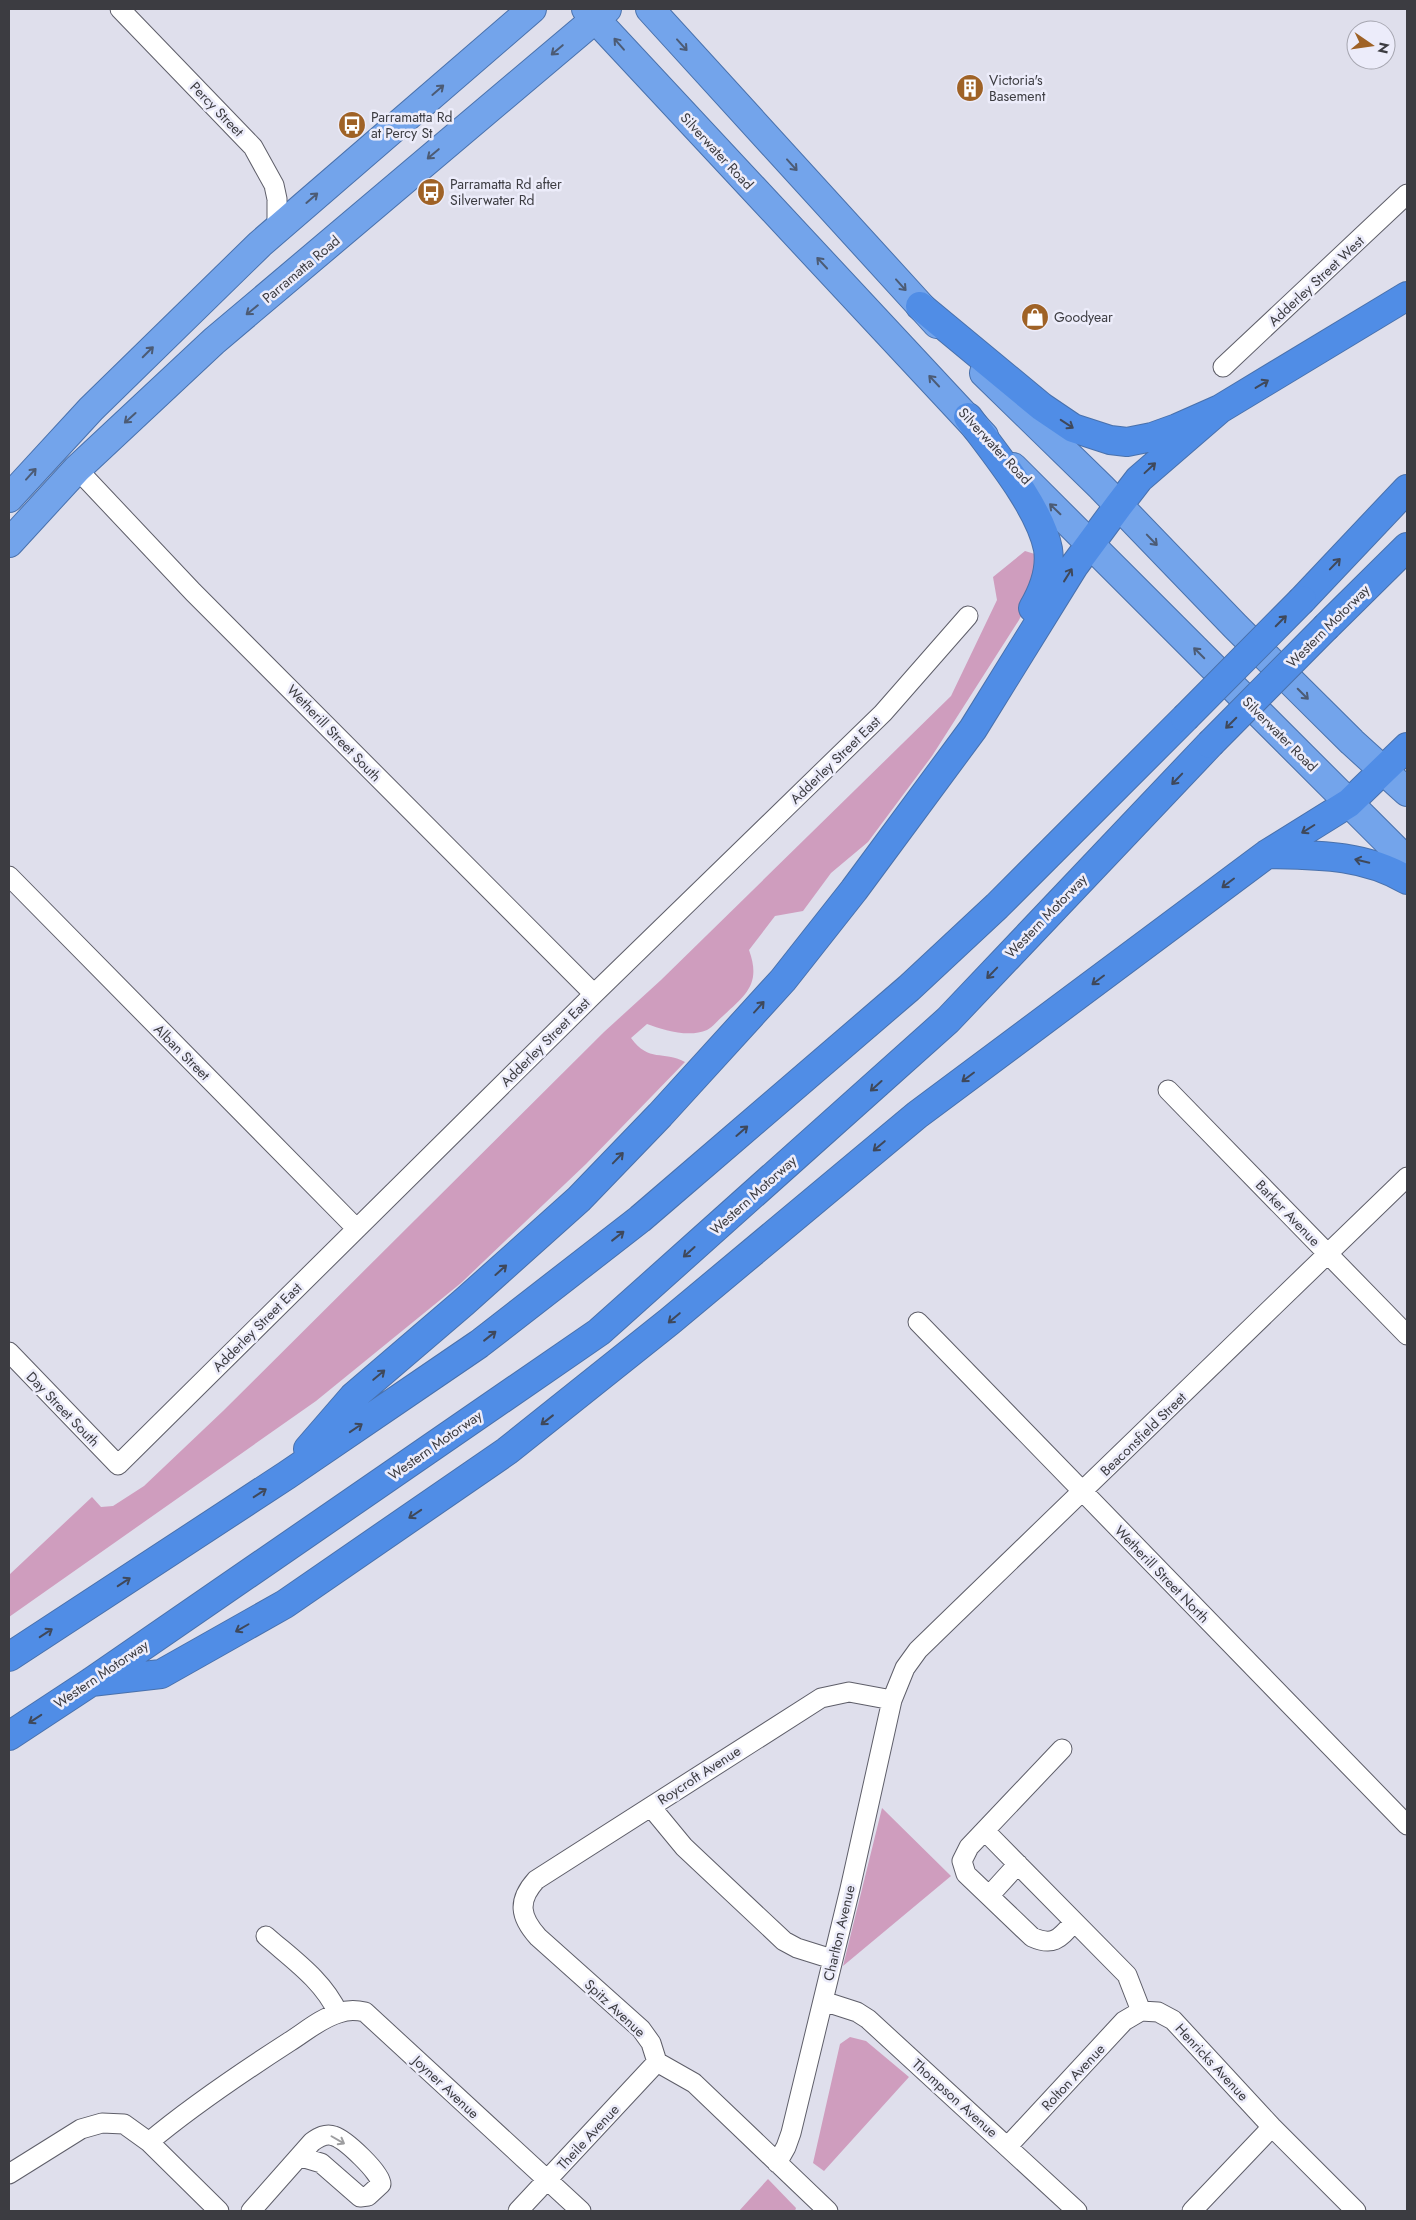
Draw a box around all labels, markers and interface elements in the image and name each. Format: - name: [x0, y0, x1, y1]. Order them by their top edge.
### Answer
- north arrow: [1346, 20, 1396, 70]
- one-way arrow: [613, 38, 625, 51]
- one-way arrow: [677, 38, 688, 51]
- text: N: [1373, 40, 1395, 56]
- one-way arrow: [551, 44, 564, 55]
- place label: Victoria's Basement: [989, 70, 1046, 106]
- building icon: Victoria's Basement: [955, 73, 985, 103]
- street label: Percy Street: [186, 77, 249, 141]
- one-way arrow: [431, 84, 444, 95]
- place label: Parramatta Rd at Percy St: [371, 107, 452, 143]
- street label: Silverwater Road: [676, 108, 758, 194]
- bus stop icon: Parramatta Rd at Percy St: [337, 110, 367, 140]
- one-way arrow: [427, 149, 440, 160]
- one-way arrow: [786, 158, 798, 171]
- place label: Parramatta Rd after Silverwater Rd: [450, 174, 562, 210]
- bus stop icon: Parramatta Rd after Silverwater Rd: [416, 177, 446, 207]
- one-way arrow: [306, 192, 319, 203]
- street label: Parramatta Road: [258, 231, 344, 307]
- street label: Adderley Street West: [1264, 231, 1369, 331]
- one-way arrow: [816, 257, 828, 270]
- one-way arrow: [895, 279, 907, 291]
- shop icon: Goodyear: [1020, 302, 1050, 332]
- one-way arrow: [245, 305, 258, 316]
- place label: Goodyear: [1054, 307, 1113, 327]
- one-way arrow: [142, 346, 155, 358]
- one-way arrow: [928, 375, 940, 388]
- one-way arrow: [1254, 378, 1268, 388]
- street label: Silverwater Road: [954, 403, 1036, 489]
- one-way arrow: [124, 412, 137, 424]
- one-way arrow: [1060, 419, 1074, 429]
- one-way arrow: [1144, 462, 1157, 474]
- one-way arrow: [25, 467, 37, 480]
- one-way arrow: [1049, 503, 1062, 515]
- one-way arrow: [1146, 534, 1158, 547]
- one-way arrow: [1329, 558, 1341, 571]
- one-way arrow: [1064, 568, 1074, 582]
- street label: Western Motorway: [1282, 579, 1375, 672]
- one-way arrow: [1275, 615, 1287, 627]
- one-way arrow: [1193, 647, 1205, 660]
- street label: Wetherill Street South: [282, 680, 386, 786]
- one-way arrow: [1297, 688, 1309, 700]
- street label: Silverwater Road: [1238, 692, 1322, 776]
- street label: Adderley Street East: [785, 711, 885, 808]
- one-way arrow: [1225, 717, 1238, 729]
- one-way arrow: [1171, 773, 1183, 785]
- one-way arrow: [1302, 824, 1316, 834]
- one-way arrow: [1355, 856, 1371, 865]
- street label: Western Motorway: [1001, 869, 1092, 963]
- one-way arrow: [1221, 878, 1235, 888]
- one-way arrow: [986, 967, 998, 979]
- one-way arrow: [1092, 975, 1105, 986]
- street label: Adderley Street East: [496, 992, 595, 1091]
- one-way arrow: [753, 1000, 764, 1013]
- street label: Alban Street: [149, 1019, 215, 1085]
- one-way arrow: [961, 1072, 975, 1082]
- one-way arrow: [869, 1080, 882, 1092]
- one-way arrow: [736, 1126, 749, 1137]
- one-way arrow: [873, 1141, 886, 1152]
- street label: Western Motorway: [705, 1150, 801, 1239]
- one-way arrow: [612, 1152, 625, 1164]
- street label: Barker Avenue: [1251, 1175, 1325, 1251]
- one-way arrow: [611, 1231, 625, 1241]
- one-way arrow: [683, 1246, 696, 1257]
- one-way arrow: [494, 1264, 507, 1276]
- street label: Adderley Street East: [208, 1277, 307, 1376]
- one-way arrow: [668, 1313, 681, 1324]
- one-way arrow: [483, 1330, 496, 1341]
- street label: Day Street South: [22, 1367, 104, 1451]
- one-way arrow: [372, 1369, 385, 1381]
- street label: Beaconsfield Street: [1096, 1387, 1191, 1480]
- street label: Western Motorway: [384, 1405, 487, 1485]
- one-way arrow: [541, 1414, 554, 1425]
- one-way arrow: [349, 1423, 363, 1433]
- one-way arrow: [253, 1487, 267, 1498]
- one-way arrow: [408, 1509, 422, 1519]
- street label: Wetherill Street North: [1110, 1521, 1214, 1627]
- one-way arrow: [117, 1577, 131, 1587]
- one-way arrow: [235, 1623, 250, 1633]
- one-way arrow: [39, 1628, 53, 1638]
- street label: Western Motorway: [50, 1634, 153, 1713]
- one-way arrow: [29, 1714, 43, 1724]
- street label: Roycroft Avenue: [654, 1741, 744, 1809]
- street label: Charlton Avenue: [818, 1883, 860, 1983]
- street label: Spitz Avenue: [580, 1974, 650, 2042]
- street label: Henricks Avenue: [1171, 2019, 1253, 2105]
- street label: Rolton Avenue: [1037, 2039, 1109, 2115]
- street label: Joyner Avenue: [407, 2050, 484, 2123]
- street label: Thompson Avenue: [908, 2054, 1002, 2142]
- street label: Theile Avenue: [552, 2100, 624, 2174]
- one-way arrow: [331, 2135, 345, 2145]

